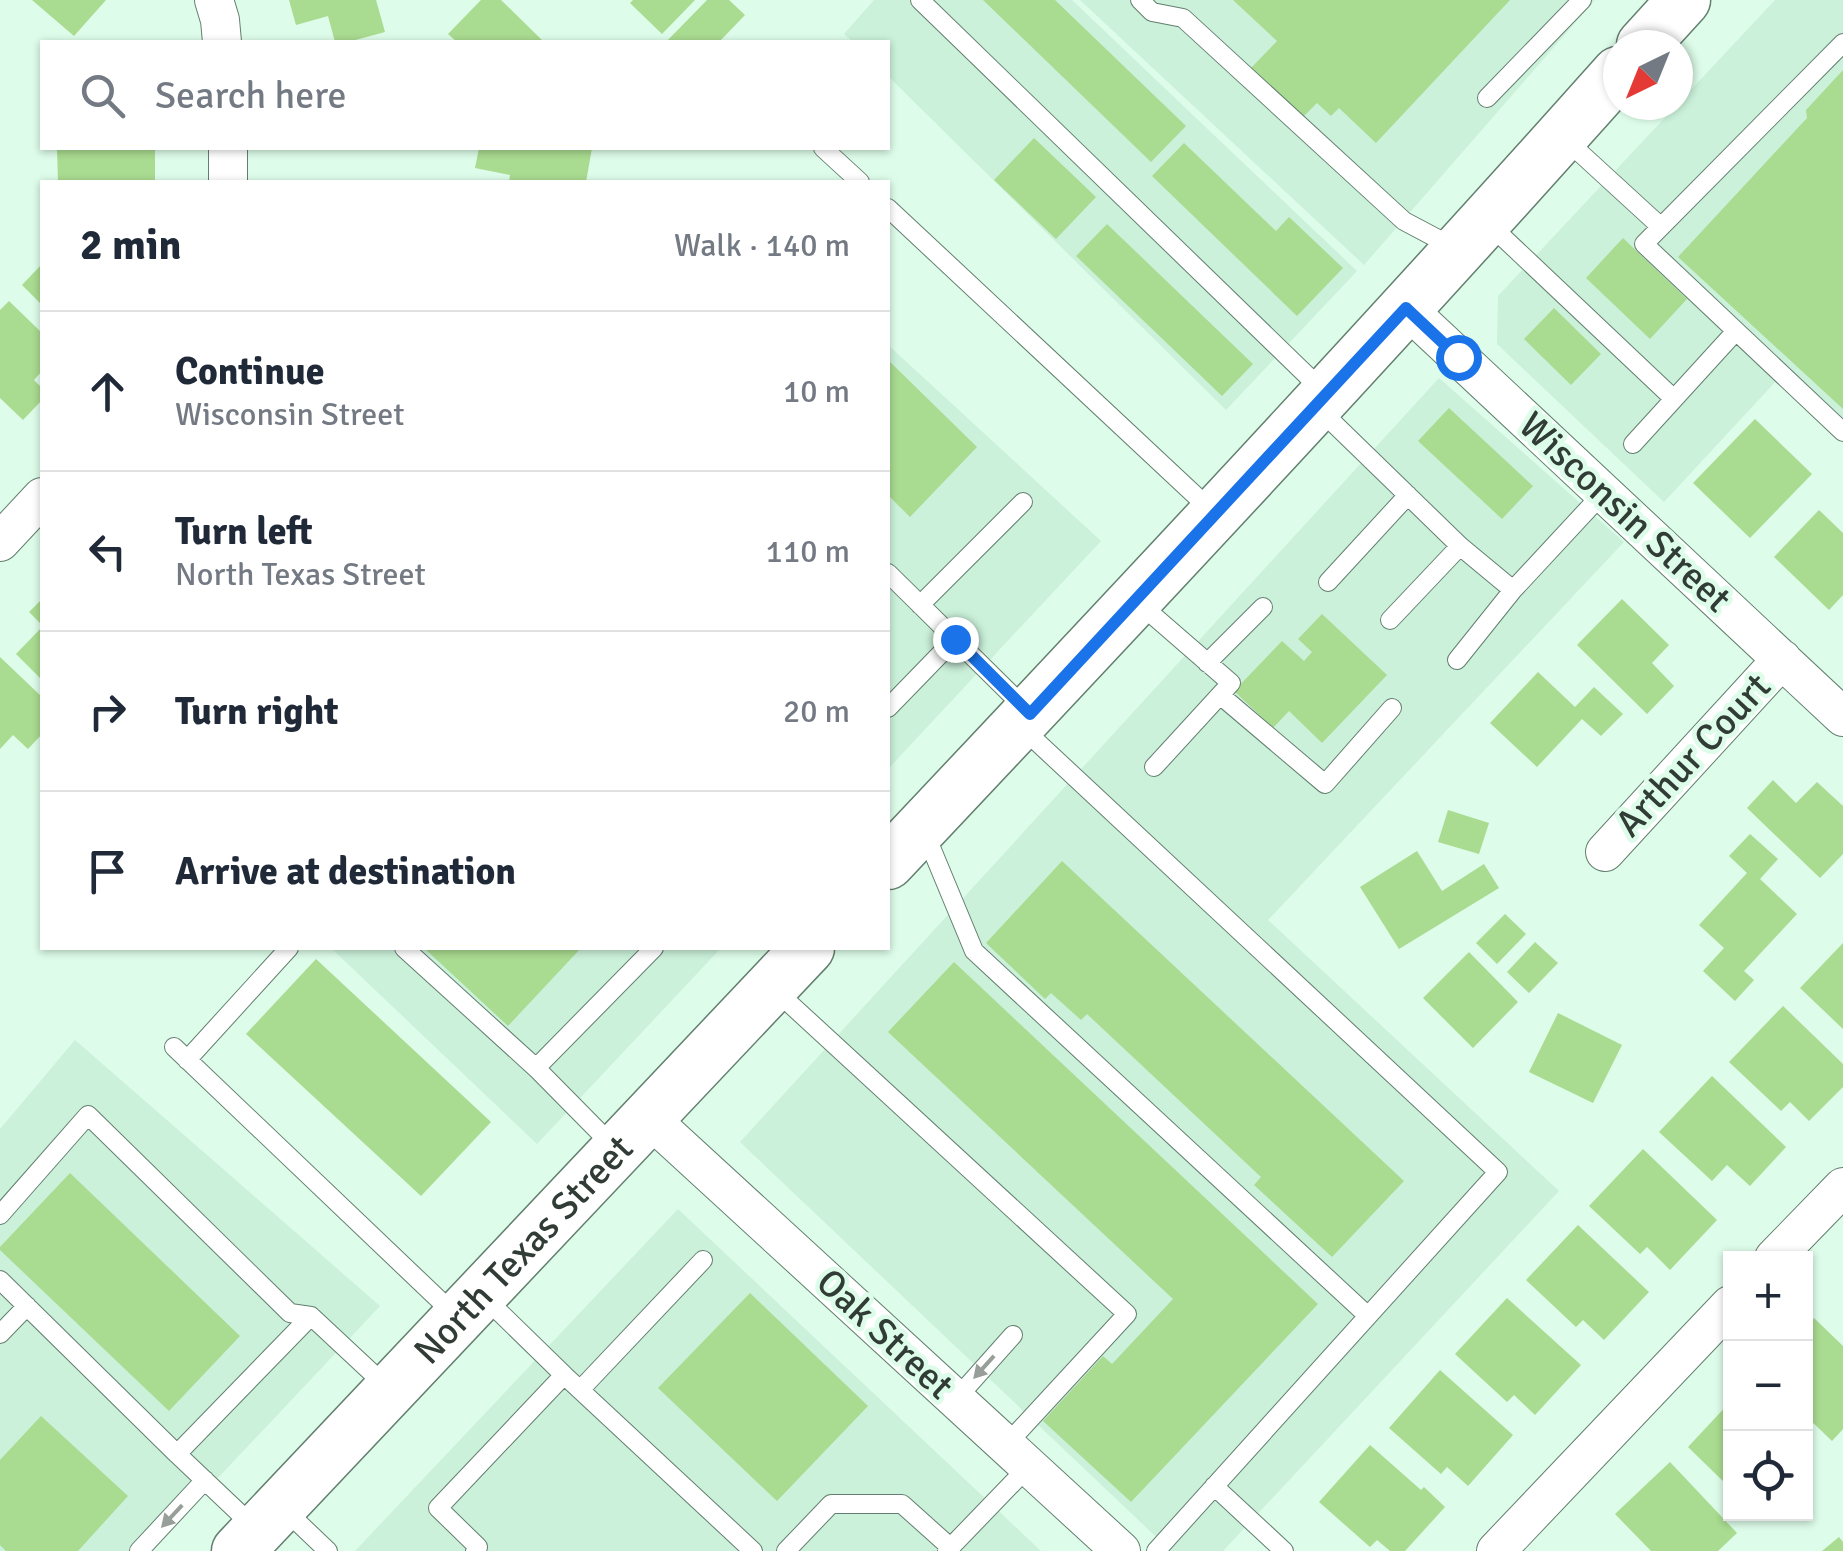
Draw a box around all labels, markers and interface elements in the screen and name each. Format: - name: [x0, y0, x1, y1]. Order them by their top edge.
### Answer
- north arrow: [1603, 30, 1693, 120]
- search box: [40, 40, 890, 150]
- icon: search: [75, 68, 130, 123]
- text: Search here: [155, 72, 347, 119]
- text: 2 min: [80, 220, 181, 271]
- text: Walk · 140 m: [674, 226, 850, 265]
- route start: [1436, 335, 1482, 381]
- text: Continue: [175, 348, 325, 395]
- icon: ahead: [80, 364, 135, 419]
- text: 10 m: [783, 372, 850, 411]
- text: Wisconsin Street: [175, 395, 404, 434]
- street label: Wisconsin Street: [1509, 402, 1741, 622]
- text: Turn left: [175, 508, 313, 555]
- icon: left: [80, 524, 135, 579]
- text: 110 m: [766, 532, 850, 571]
- text: North Texas Street: [175, 555, 426, 594]
- route end: [933, 617, 979, 663]
- street label: Arthur Court: [1605, 663, 1781, 847]
- icon: right: [80, 684, 135, 739]
- text: Turn right: [175, 688, 339, 735]
- text: 20 m: [783, 692, 850, 731]
- icon: arrive: [80, 844, 135, 899]
- text: Arrive at destination: [175, 848, 516, 895]
- street label: North Texas Street: [404, 1125, 643, 1374]
- map controls: [1723, 1251, 1813, 1521]
- button: +: [1723, 1251, 1813, 1341]
- street label: Oak Street: [807, 1259, 963, 1409]
- button: −: [1723, 1341, 1813, 1431]
- one-way arrow: [974, 1354, 996, 1379]
- button: locate: [1723, 1431, 1813, 1521]
- one-way arrow: [161, 1503, 184, 1527]

